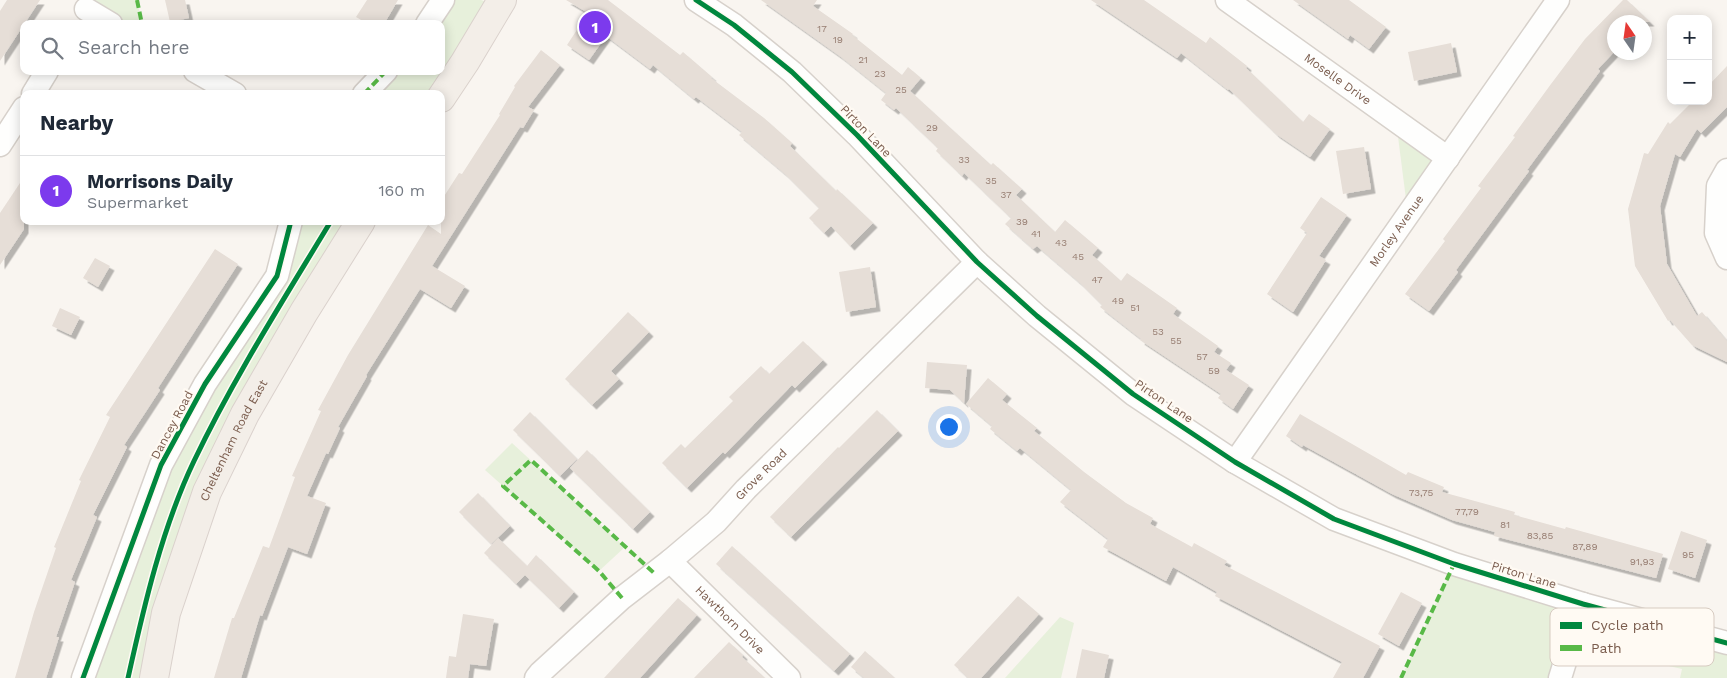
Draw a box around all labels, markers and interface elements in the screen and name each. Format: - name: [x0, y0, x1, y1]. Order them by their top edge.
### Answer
- pin: 1: [579, 8, 611, 46]
- north arrow: [1607, 15, 1652, 60]
- map controls: [1667, 15, 1712, 105]
- button: +: [1667, 15, 1712, 60]
- search box: [20, 20, 445, 75]
- house number: 17: [817, 23, 827, 34]
- icon: search: [38, 34, 66, 62]
- house number: 19: [833, 34, 843, 45]
- text: Search here: [78, 36, 189, 59]
- street label: Moselle Drive: [1301, 50, 1374, 108]
- house number: 21: [858, 54, 868, 65]
- button: −: [1667, 60, 1712, 105]
- house number: 23: [874, 68, 886, 79]
- house number: 25: [895, 84, 907, 95]
- street label: Pirton Lane: [838, 102, 894, 160]
- text: Nearby: [40, 110, 113, 135]
- house number: 29: [926, 122, 938, 133]
- house number: 33: [958, 154, 970, 165]
- text: Morrisons Daily: [87, 170, 233, 193]
- house number: 35: [985, 175, 997, 186]
- text: 1: [53, 181, 59, 200]
- text: 160 m: [378, 181, 425, 200]
- house number: 37: [1000, 189, 1012, 200]
- street label: Morley Avenue: [1367, 192, 1427, 270]
- text: Supermarket: [87, 193, 188, 212]
- house number: 39: [1016, 216, 1028, 227]
- house number: 41: [1031, 228, 1041, 239]
- house number: 43: [1055, 237, 1067, 248]
- house number: 45: [1072, 251, 1084, 262]
- house number: 47: [1091, 274, 1103, 285]
- house number: 49: [1112, 295, 1124, 306]
- house number: 51: [1130, 302, 1140, 313]
- house number: 53: [1152, 326, 1164, 337]
- house number: 55: [1170, 335, 1182, 346]
- house number: 57: [1196, 351, 1208, 362]
- house number: 59: [1208, 365, 1220, 376]
- street label: Pirton Lane: [1132, 376, 1196, 426]
- street label: Cheltenham Road East: [197, 377, 270, 503]
- street label: Dancey Road: [148, 388, 196, 462]
- your location: [936, 414, 962, 440]
- street label: Grove Road: [732, 446, 790, 503]
- house number: 73,75: [1409, 487, 1434, 498]
- house number: 77,79: [1455, 506, 1479, 517]
- house number: 81: [1500, 519, 1510, 530]
- house number: 83,85: [1527, 530, 1553, 541]
- house number: 87,89: [1572, 541, 1598, 552]
- house number: 95: [1682, 549, 1694, 560]
- house number: 91,93: [1630, 556, 1654, 567]
- street label: Pirton Lane: [1490, 558, 1558, 592]
- street label: Hawthorn Drive: [692, 583, 767, 657]
- legend: [1550, 608, 1714, 666]
- text: Cycle path: [1591, 617, 1664, 633]
- text: Path: [1591, 640, 1622, 656]

